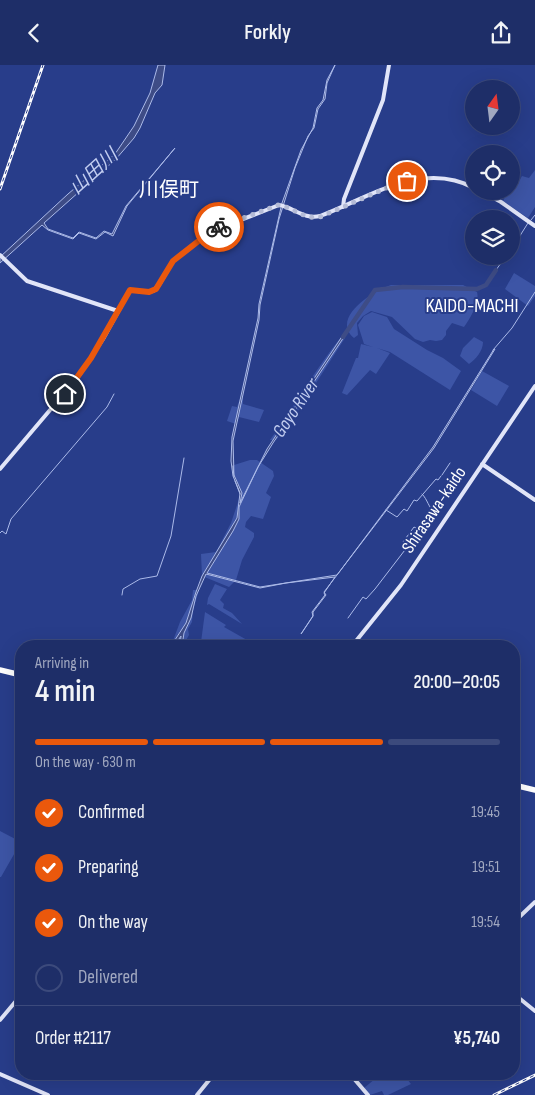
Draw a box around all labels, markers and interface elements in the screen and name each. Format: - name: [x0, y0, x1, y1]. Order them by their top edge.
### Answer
- icon: back: [20, 19, 48, 47]
- text: Forkly: [244, 19, 291, 46]
- icon: share: [487, 19, 515, 47]
- north arrow: [465, 80, 520, 135]
- map controls: [465, 80, 520, 265]
- water label: 山田川: [65, 143, 124, 200]
- button: locate: [465, 145, 520, 200]
- pin: [386, 160, 428, 202]
- icon: bag: [393, 167, 421, 195]
- district label: 川俣町: [139, 178, 199, 202]
- courier: [194, 202, 244, 252]
- button: layers: [465, 210, 520, 265]
- icon: bike: [205, 213, 233, 241]
- district label: KAIDO-MACHI: [426, 294, 518, 318]
- pin: [44, 373, 86, 415]
- water label: Goyo River: [268, 374, 324, 442]
- icon: home: [51, 380, 79, 408]
- street label: Shirasawa-kaido: [398, 463, 470, 557]
- text: Arriving in: [35, 654, 89, 673]
- text: 20:00–20:05: [413, 671, 500, 694]
- text: 4 min: [35, 672, 96, 711]
- text: On the way · 630 m: [35, 753, 136, 772]
- icon: check: [35, 799, 63, 827]
- text: Confirmed: [78, 801, 145, 824]
- text: 19:45: [471, 803, 500, 822]
- icon: check: [35, 854, 63, 882]
- text: Preparing: [78, 856, 139, 879]
- text: 19:51: [472, 858, 500, 877]
- icon: check: [35, 909, 63, 937]
- text: On the way: [78, 911, 148, 934]
- text: 19:54: [471, 913, 500, 932]
- text: Delivered: [78, 966, 138, 989]
- text: Order #2117: [35, 1027, 111, 1050]
- text: ¥5,740: [453, 1027, 500, 1050]

